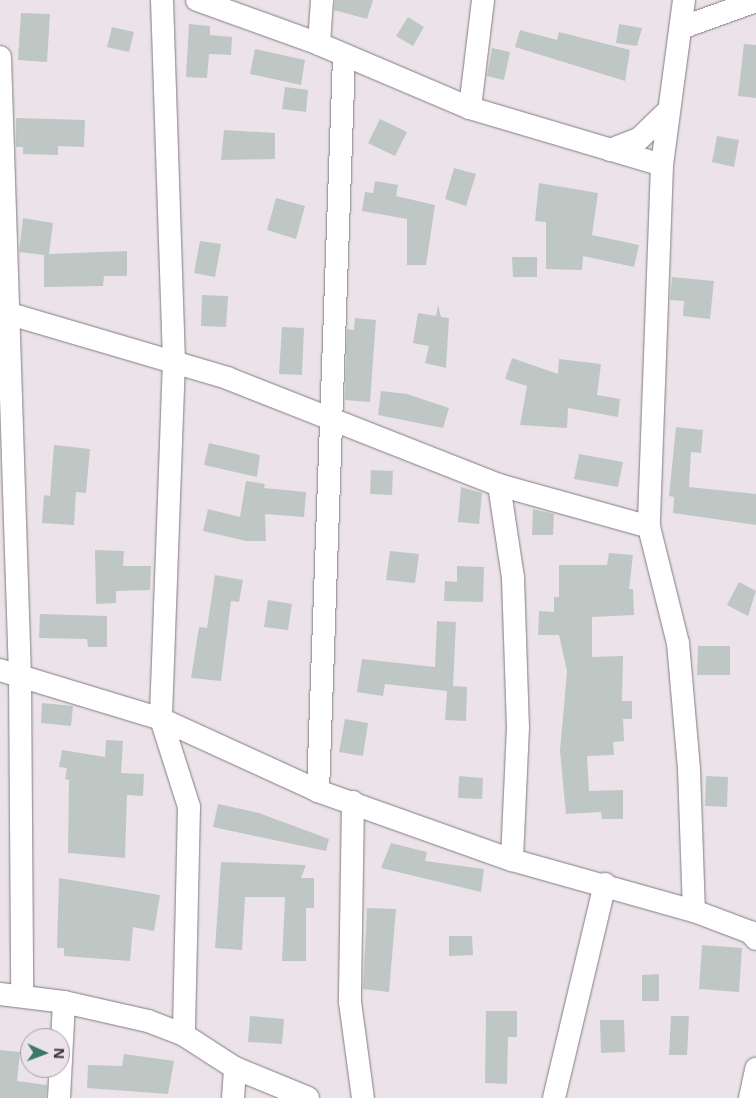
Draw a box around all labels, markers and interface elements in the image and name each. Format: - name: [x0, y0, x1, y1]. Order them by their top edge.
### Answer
- north arrow: [20, 1028, 70, 1078]
- text: N: [50, 1047, 69, 1060]

